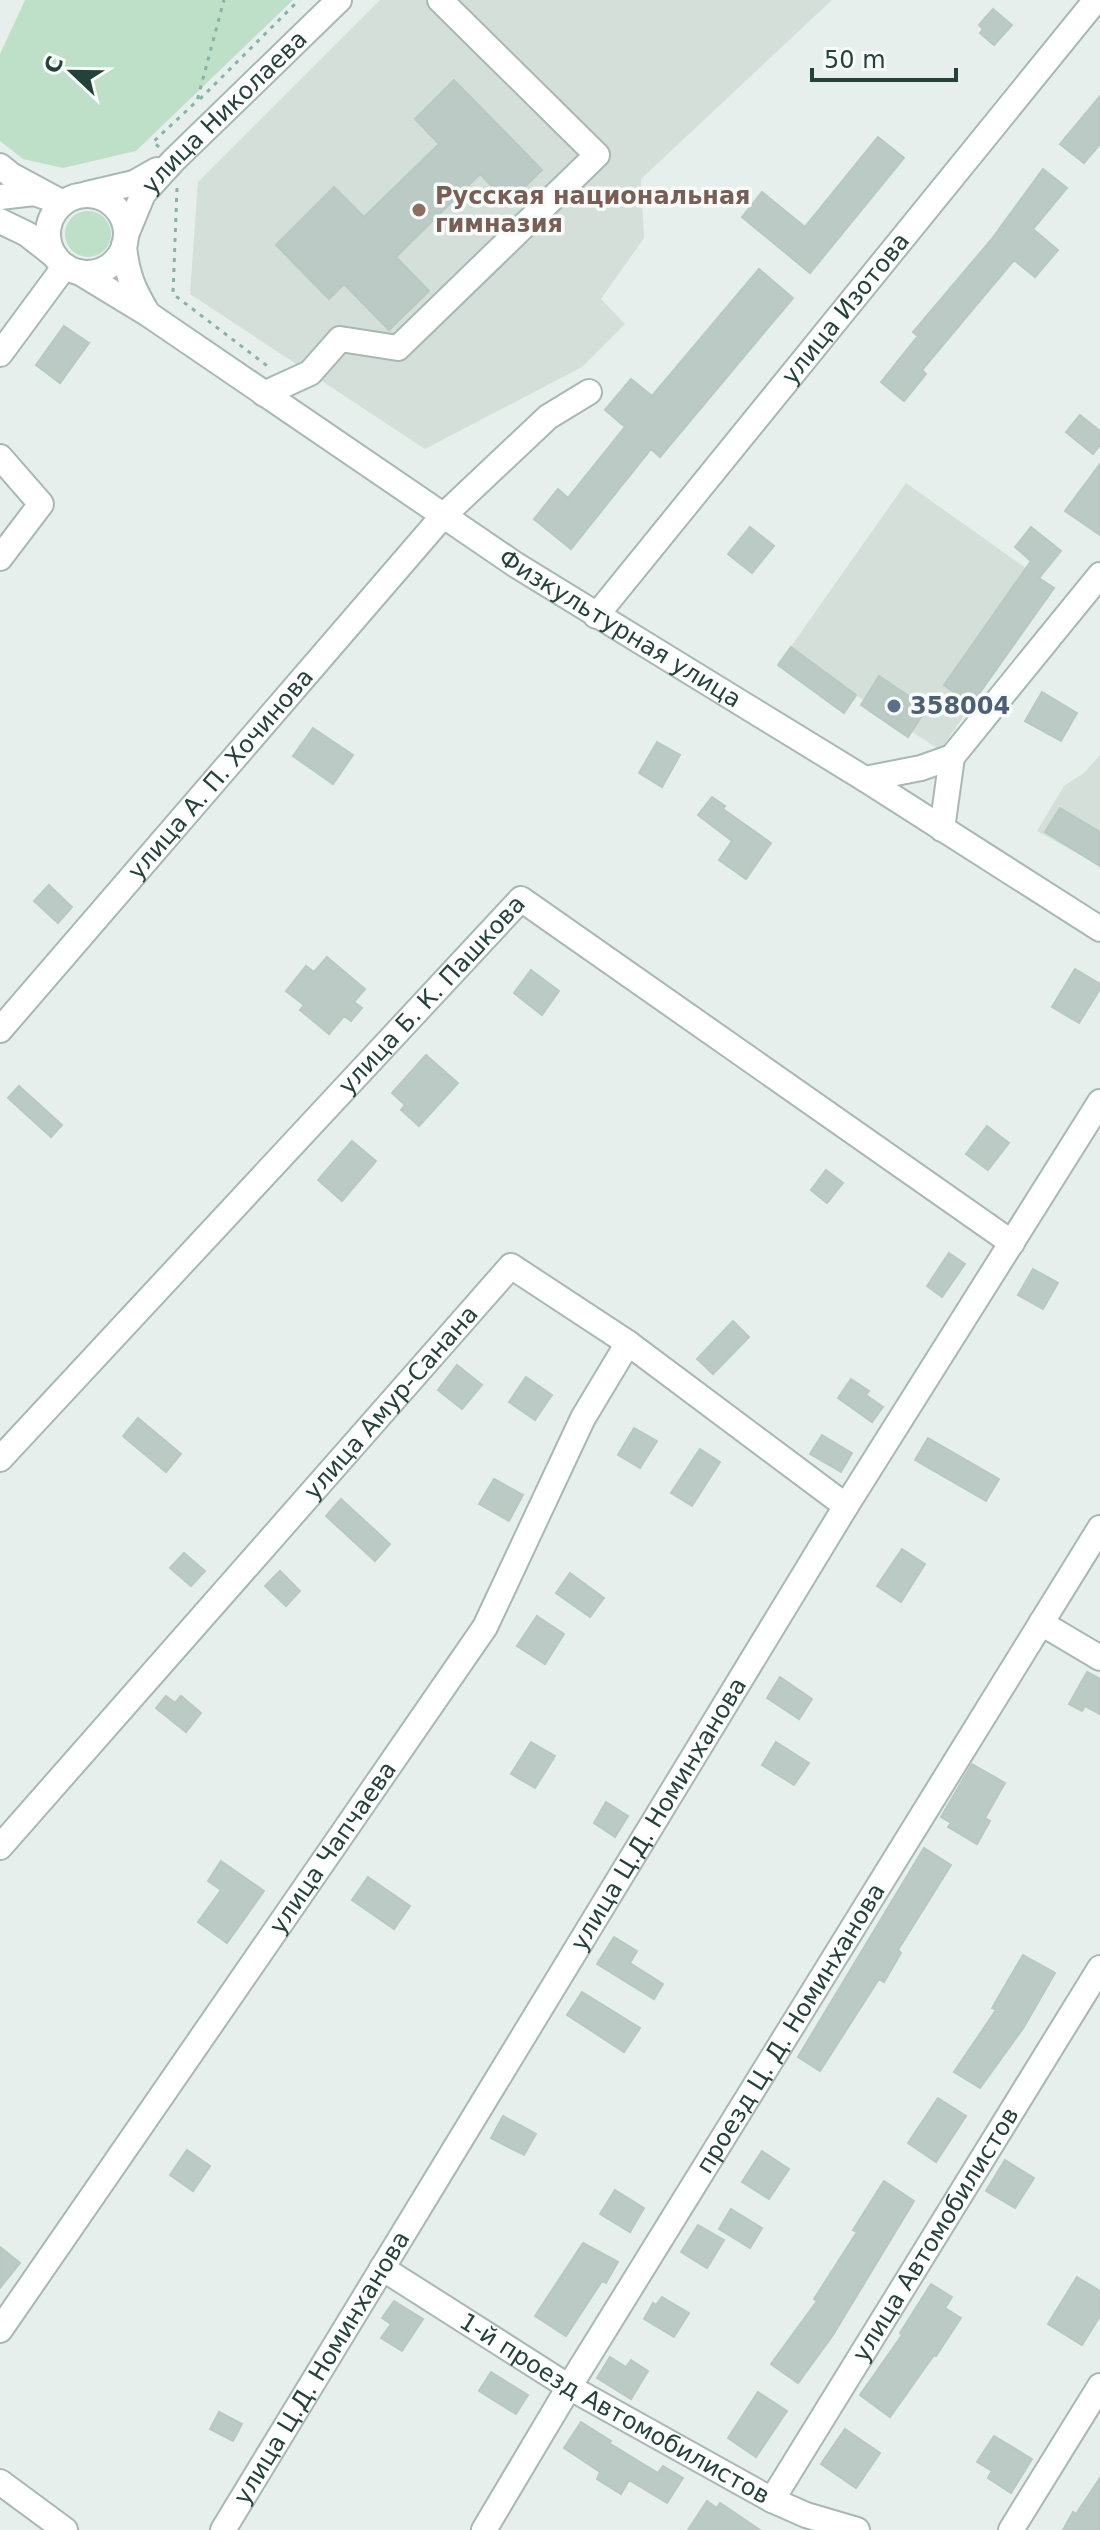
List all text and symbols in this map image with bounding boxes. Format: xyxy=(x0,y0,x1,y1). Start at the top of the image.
street label: улица Николаева xyxy=(136,25,313,199)
north arrow xyxy=(32,32,112,112)
scale bar xyxy=(812,32,956,82)
text: 50 m xyxy=(824,46,886,74)
text: С xyxy=(39,53,69,77)
place label: Русская национальная гимназия xyxy=(435,182,751,238)
marker: Русская национальная гимназия xyxy=(410,201,428,219)
street label: улица Изотова xyxy=(776,227,915,390)
street label: Физкультурная улица xyxy=(493,543,746,714)
street label: улица А. П. Хочинова xyxy=(122,663,319,885)
place label: 358004 xyxy=(910,692,1010,720)
marker: 358004 xyxy=(885,697,903,715)
street label: улица Б. К. Пашкова xyxy=(333,890,531,1100)
street label: улица Амур-Санана xyxy=(298,1300,484,1505)
street label: улица Ц.Д. Номинханова xyxy=(565,1672,752,1956)
street label: улица Чапчаева xyxy=(264,1756,402,1939)
street label: проезд Ц. Д. Номинханова xyxy=(691,1878,891,2178)
street label: улица Автомобилистов xyxy=(847,2102,1025,2367)
street label: улица Ц.Д. Номинханова xyxy=(228,2226,415,2509)
street label: 1-й проезд Автомобилистов xyxy=(455,2307,774,2510)

